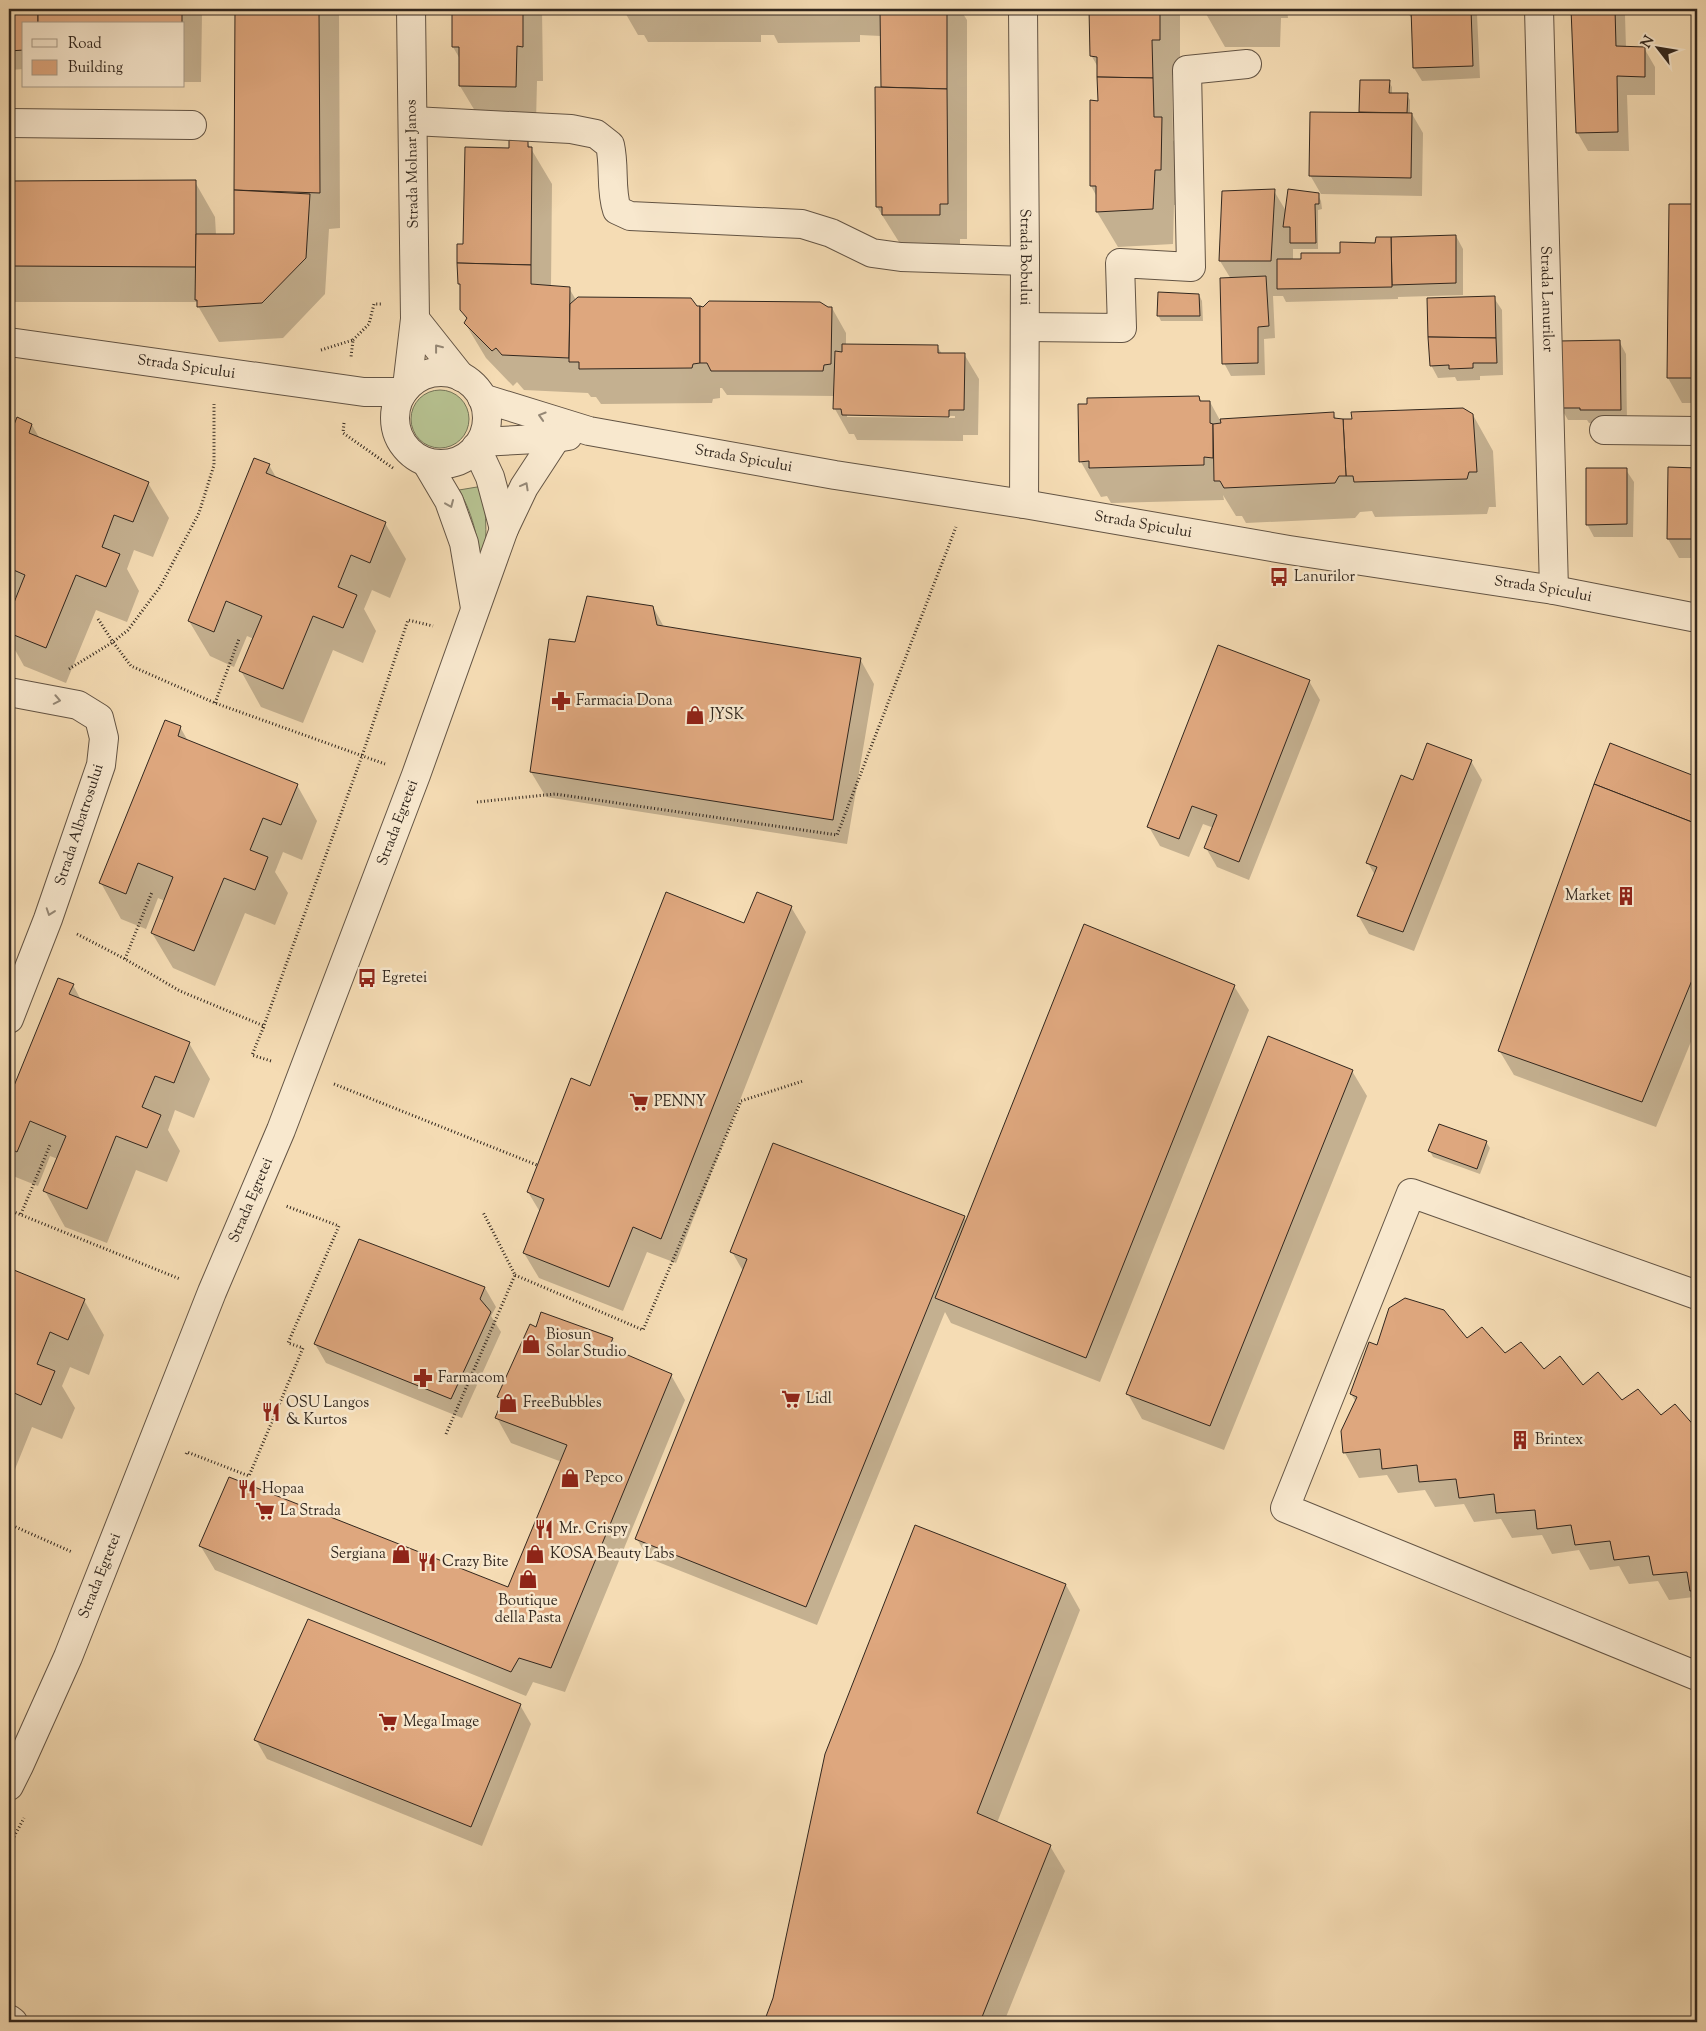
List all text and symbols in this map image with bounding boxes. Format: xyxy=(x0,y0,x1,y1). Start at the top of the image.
legend xyxy=(22,22,185,88)
north arrow xyxy=(1634,22,1684,72)
text: N xyxy=(1637,32,1660,52)
text: Road xyxy=(68,34,102,55)
text: Building xyxy=(68,58,123,79)
street label: Strada Molnar Janos xyxy=(401,99,425,229)
street label: Strada Bobului xyxy=(1014,209,1036,305)
street label: Strada Lanurilor xyxy=(1535,246,1558,353)
one-way arrow xyxy=(435,345,443,354)
street label: Strada Spicului xyxy=(136,350,237,384)
one-way arrow xyxy=(539,412,547,422)
street label: Strada Spicului xyxy=(693,440,794,478)
one-way arrow xyxy=(519,482,529,491)
one-way arrow xyxy=(444,499,455,508)
street label: Strada Spicului xyxy=(1093,506,1194,543)
bus stop icon: Lanurilor xyxy=(1268,566,1290,588)
place label: Lanurilor xyxy=(1294,567,1355,588)
street label: Strada Spicului xyxy=(1493,571,1594,608)
pharmacy icon: Farmacia Dona xyxy=(550,690,572,712)
place label: Farmacia Dona xyxy=(576,691,673,712)
one-way arrow xyxy=(52,694,61,705)
shop icon: JYSK xyxy=(684,704,706,726)
place label: JYSK xyxy=(709,705,745,726)
street label: Strada Albatrosului xyxy=(50,761,110,889)
street label: Strada Egretei xyxy=(372,777,424,869)
building icon: Market xyxy=(1615,885,1637,907)
place label: Market xyxy=(1565,886,1611,907)
one-way arrow xyxy=(46,907,56,916)
bus stop icon: Egretei xyxy=(356,967,378,989)
place label: Egretei xyxy=(382,968,427,989)
supermarket icon: PENNY xyxy=(628,1091,650,1113)
place label: PENNY xyxy=(654,1092,706,1113)
street label: Strada Egretei xyxy=(224,1155,278,1246)
place label: Biosun Solar Studio xyxy=(546,1325,626,1363)
shop icon: Biosun Solar Studio xyxy=(520,1333,542,1355)
pharmacy icon: Farmacom xyxy=(412,1367,434,1389)
place label: Farmacom xyxy=(438,1368,506,1389)
supermarket icon: Lidl xyxy=(780,1388,802,1410)
place label: Lidl xyxy=(806,1389,832,1410)
shop icon: FreeBubbles xyxy=(497,1392,519,1414)
place label: OSU Langos & Kurtos xyxy=(286,1393,369,1431)
place label: FreeBubbles xyxy=(523,1393,602,1414)
restaurant icon: OSU Langos & Kurtos xyxy=(260,1401,282,1423)
building icon: Brintex xyxy=(1509,1429,1531,1451)
place label: Brintex xyxy=(1535,1430,1583,1451)
shop icon: Pepco xyxy=(559,1467,581,1489)
place label: Pepco xyxy=(585,1468,623,1489)
restaurant icon: Hopaa xyxy=(236,1478,258,1500)
place label: Hopaa xyxy=(262,1479,304,1500)
supermarket icon: La Strada xyxy=(254,1500,276,1522)
place label: La Strada xyxy=(280,1501,341,1522)
restaurant icon: Mr. Crispy xyxy=(533,1518,555,1540)
place label: Mr. Crispy xyxy=(559,1519,629,1540)
street label: Strada Egretei xyxy=(74,1530,126,1622)
shop icon: Sergiana xyxy=(390,1543,412,1565)
shop icon: KOSA Beauty Labs xyxy=(524,1543,546,1565)
place label: Sergiana xyxy=(330,1544,386,1565)
place label: KOSA Beauty Labs xyxy=(550,1544,674,1565)
restaurant icon: Crazy Bite xyxy=(416,1551,438,1573)
place label: Crazy Bite xyxy=(442,1552,509,1573)
shop icon: Boutique della Pasta xyxy=(517,1568,539,1590)
place label: Boutique della Pasta xyxy=(495,1591,561,1629)
supermarket icon: Mega Image xyxy=(377,1711,399,1733)
place label: Mega Image xyxy=(403,1712,479,1733)

